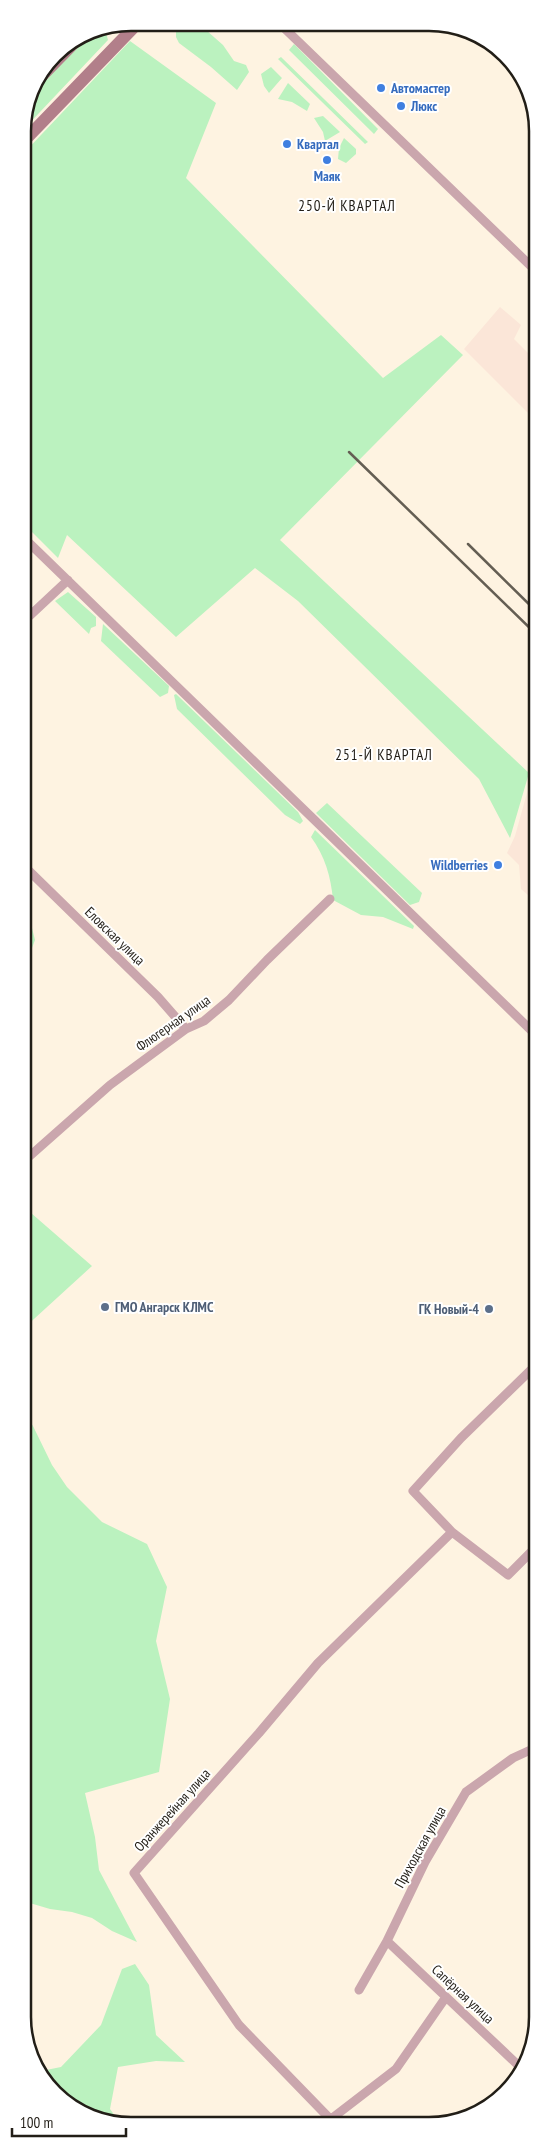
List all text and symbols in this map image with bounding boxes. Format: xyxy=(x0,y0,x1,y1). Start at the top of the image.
place label: Автомастер xyxy=(390,79,450,97)
marker: Автомастер xyxy=(375,82,387,94)
place label: Люкс xyxy=(410,97,437,115)
marker: Люкс xyxy=(395,100,407,112)
place label: Квартал xyxy=(297,135,339,153)
marker: Квартал xyxy=(281,138,293,150)
marker: Маяк xyxy=(321,154,333,166)
place label: Маяк xyxy=(314,167,341,185)
district label: 250-Й КВАРТАЛ xyxy=(298,196,396,215)
district label: 251-Й КВАРТАЛ xyxy=(335,745,433,764)
place label: Wildberries xyxy=(430,856,488,874)
marker: Wildberries xyxy=(492,859,504,871)
street label: Еловская улица xyxy=(81,903,149,969)
street label: Флюгерная улица xyxy=(132,991,214,1055)
place label: ГМО Ангарск КЛМС xyxy=(115,1298,214,1316)
place label: ГК Новый-4 xyxy=(419,1300,479,1318)
marker: ГМО Ангарск КЛМС xyxy=(99,1301,111,1313)
marker: ГК Новый-4 xyxy=(483,1303,495,1315)
street label: Оранжерейная улица xyxy=(130,1765,214,1855)
street label: Приходская улица xyxy=(390,1803,450,1891)
street label: Сапёрная улица xyxy=(428,1961,498,2027)
scale bar xyxy=(12,2106,126,2138)
text: 100 m xyxy=(20,2113,53,2132)

